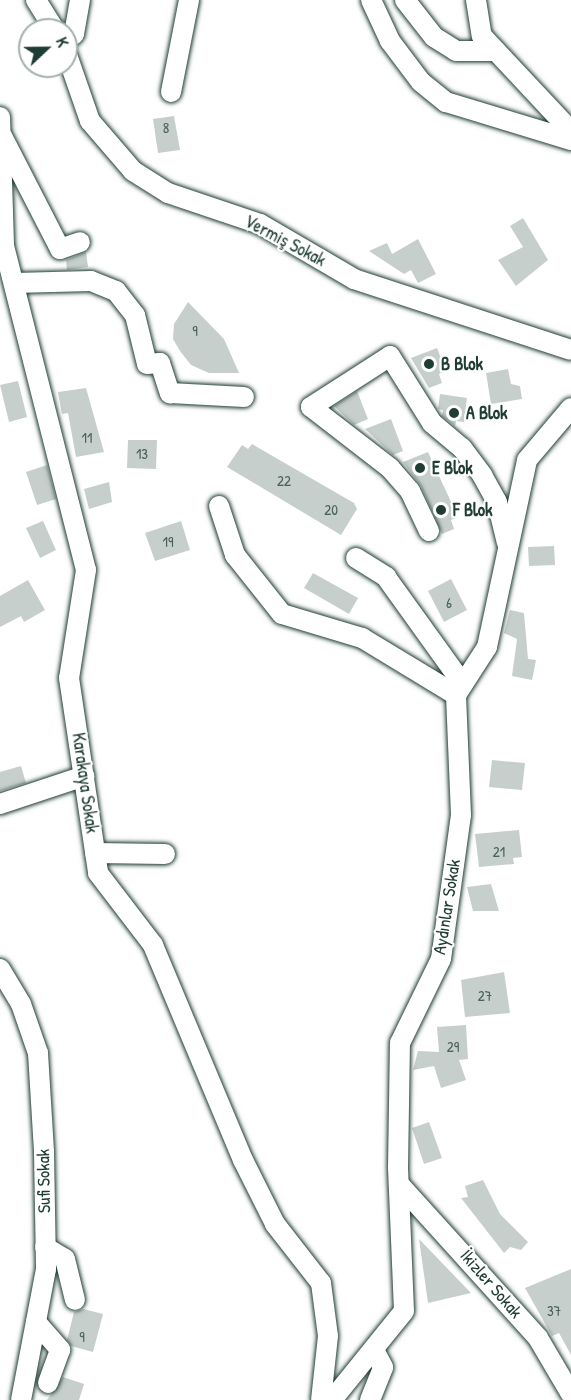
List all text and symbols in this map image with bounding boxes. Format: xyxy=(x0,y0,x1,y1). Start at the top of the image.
north arrow xyxy=(18,18,78,78)
text: K xyxy=(51,34,75,50)
house number: 8 xyxy=(163,119,169,137)
street label: Vermiş Sokak xyxy=(241,211,329,271)
house number: 9 xyxy=(192,322,198,340)
place label: B Blok xyxy=(441,353,483,375)
marker: B Blok xyxy=(422,357,436,371)
place label: A Blok xyxy=(466,402,508,424)
marker: A Blok xyxy=(447,406,461,420)
house number: 11 xyxy=(82,429,92,447)
house number: 13 xyxy=(136,445,148,463)
place label: E Blok xyxy=(432,457,473,479)
marker: E Blok xyxy=(413,461,427,475)
house number: 22 xyxy=(277,472,291,490)
place label: F Blok xyxy=(453,499,493,521)
house number: 20 xyxy=(324,501,338,519)
marker: F Blok xyxy=(434,503,448,517)
house number: 19 xyxy=(163,533,173,551)
house number: 6 xyxy=(446,594,452,612)
street label: Karakaya Sokak xyxy=(67,731,103,835)
house number: 21 xyxy=(493,843,505,861)
street label: Aydınlar Sokak xyxy=(429,858,465,956)
house number: 27 xyxy=(478,987,492,1005)
house number: 29 xyxy=(447,1038,459,1056)
street label: Sufi Sokak xyxy=(33,1149,55,1213)
street label: İkizler Sokak xyxy=(455,1245,527,1323)
house number: 37 xyxy=(547,1302,561,1320)
house number: 9 xyxy=(79,1328,85,1346)

